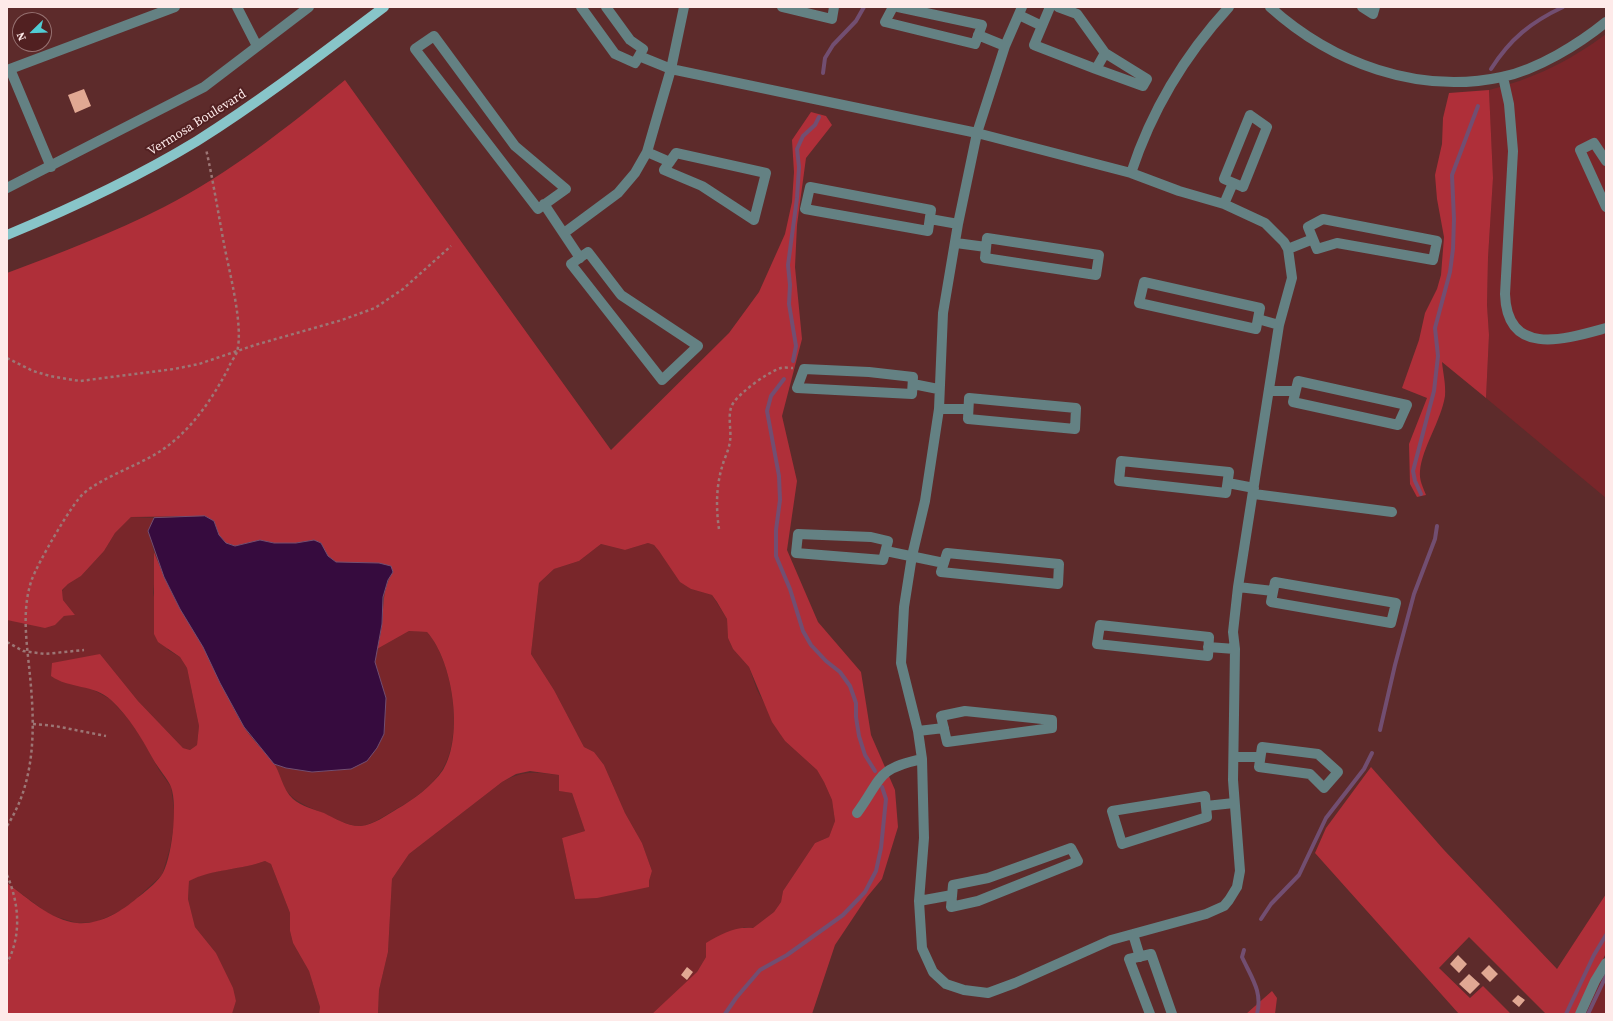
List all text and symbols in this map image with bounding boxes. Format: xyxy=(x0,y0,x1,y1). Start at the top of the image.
north arrow xyxy=(12,12,52,52)
text: N xyxy=(13,30,30,43)
street label: Vermosa Boulevard xyxy=(145,86,249,160)

